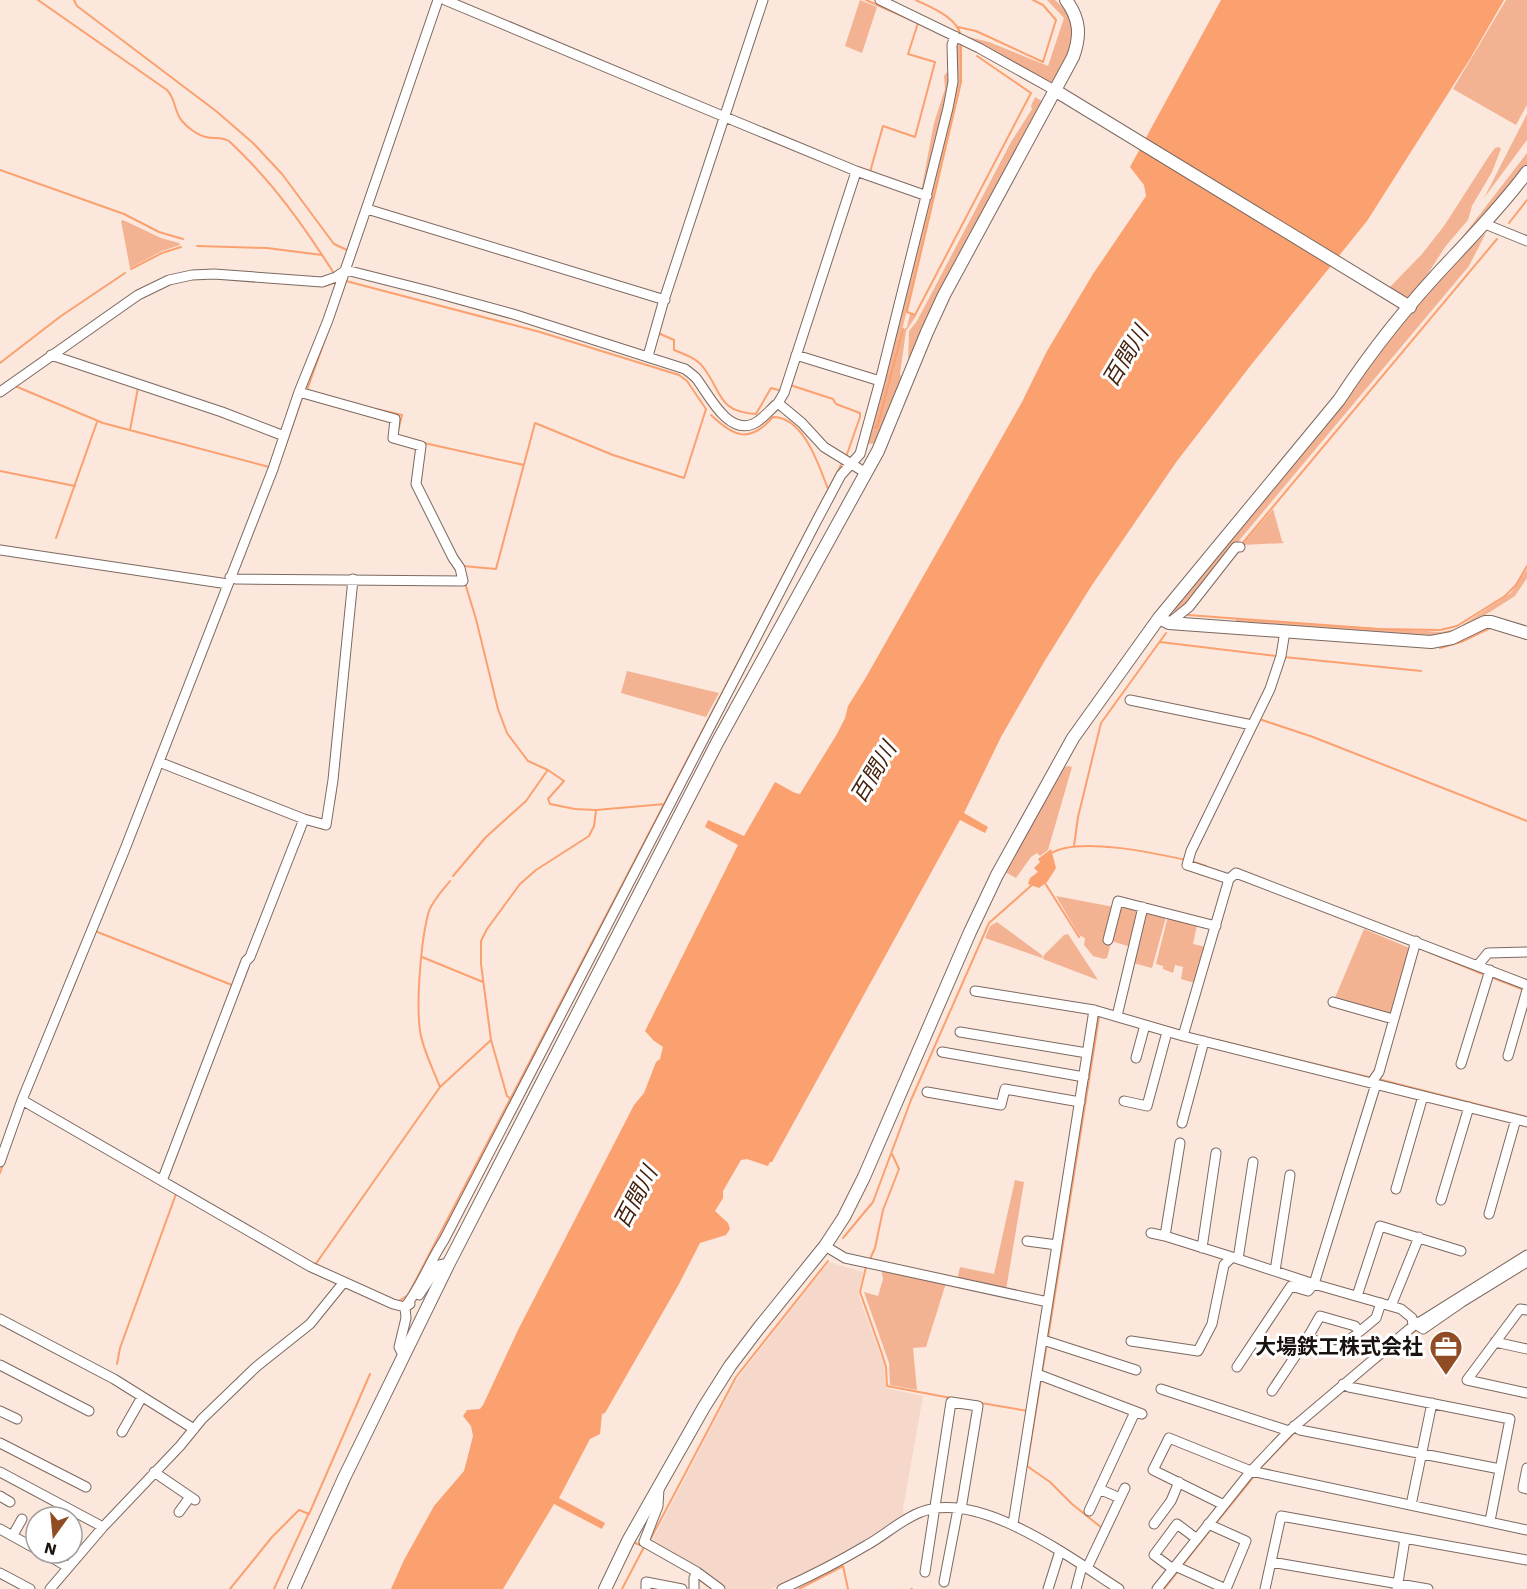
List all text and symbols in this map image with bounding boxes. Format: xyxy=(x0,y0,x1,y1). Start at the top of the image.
water label: 百間川 xyxy=(1098,320,1154,391)
water label: 百間川 xyxy=(846,736,902,807)
water label: 百間川 xyxy=(609,1160,663,1232)
office icon: 大場鉄工株式会社 xyxy=(1428,1329,1464,1376)
place label: 大場鉄工株式会社 xyxy=(1255,1334,1423,1359)
north arrow xyxy=(24,1505,84,1565)
text: N xyxy=(42,1538,58,1560)

